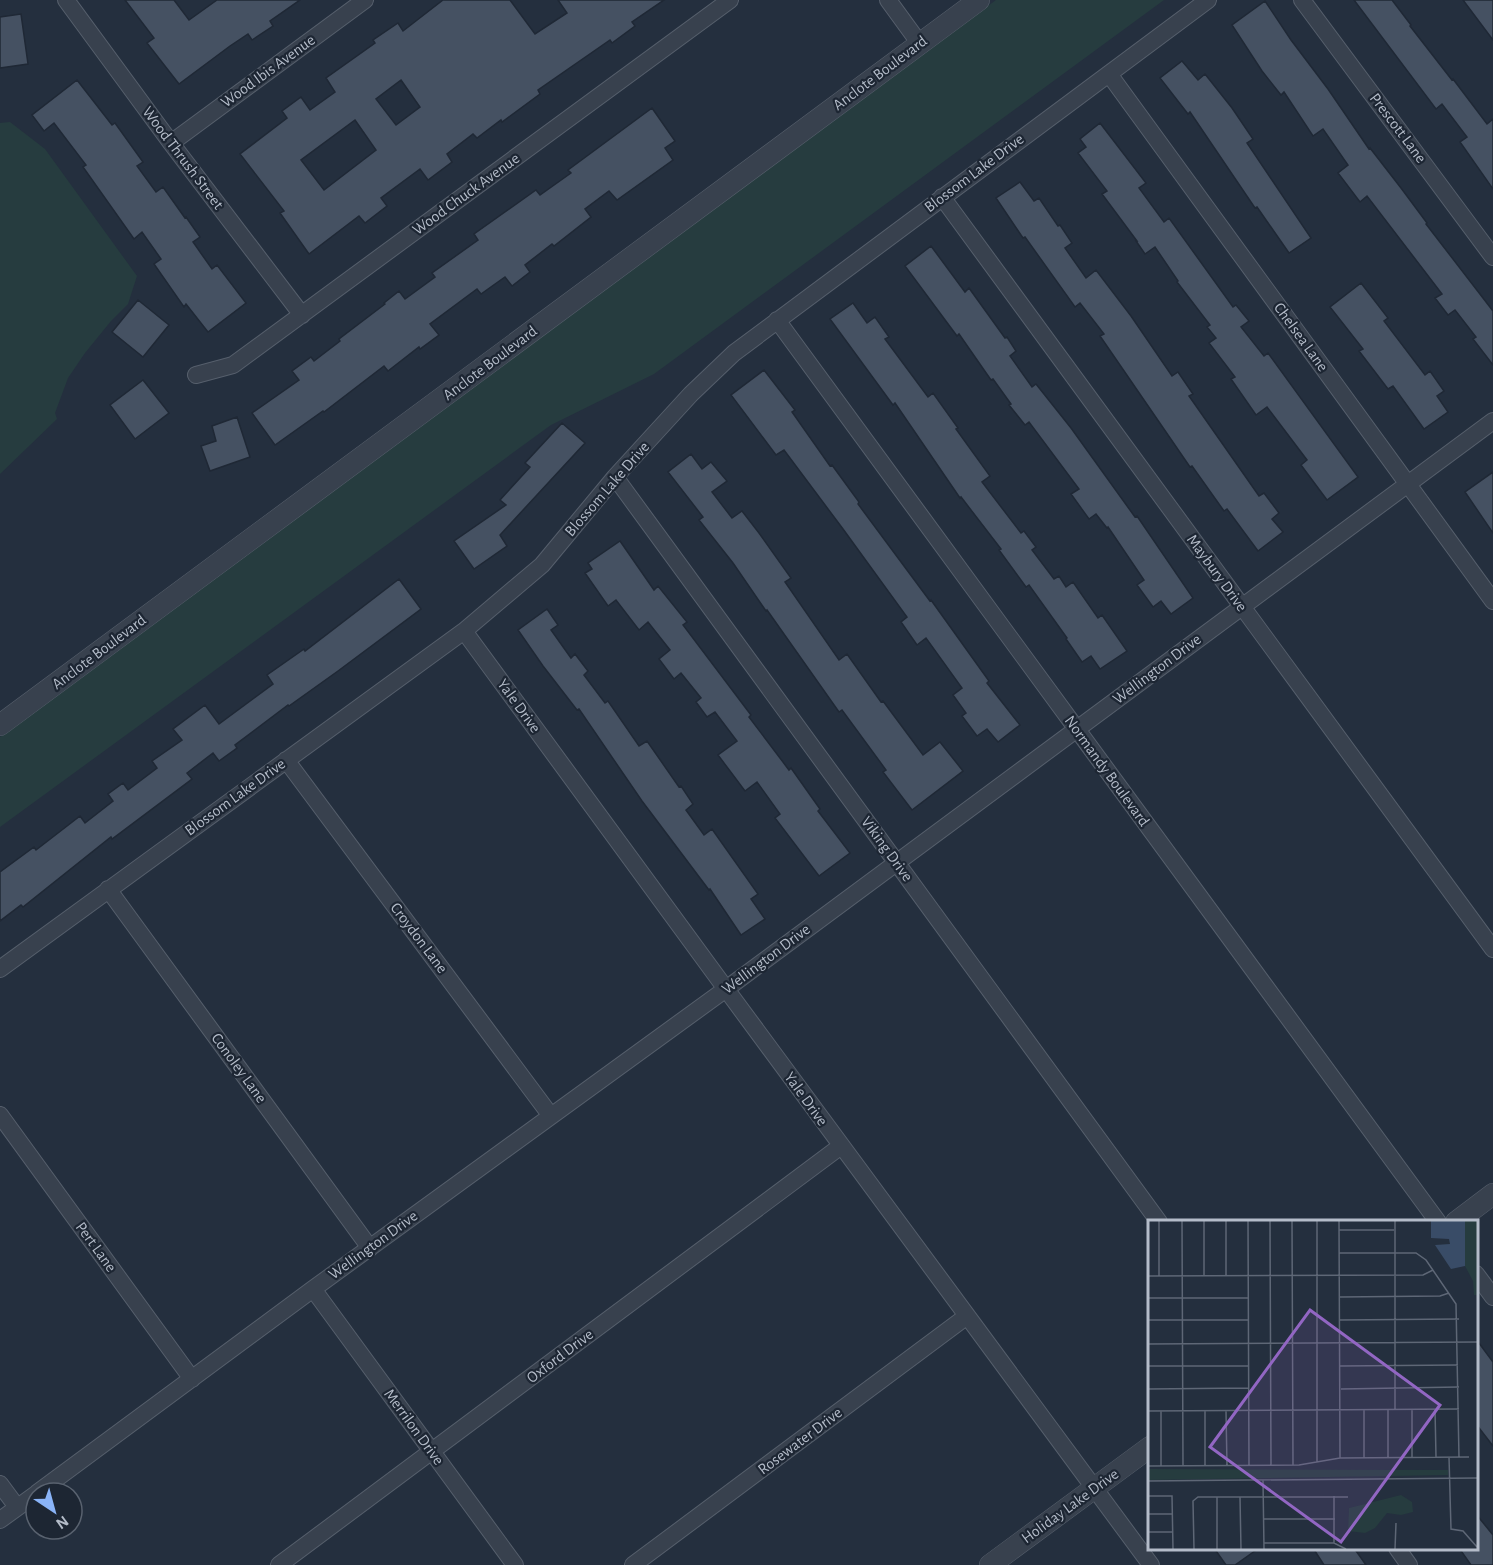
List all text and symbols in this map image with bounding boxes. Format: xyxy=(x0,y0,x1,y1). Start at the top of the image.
street label: Wood Ibis Avenue xyxy=(218,32,318,110)
street label: Anclote Boulevard xyxy=(830,33,930,113)
street label: Prescott Lane xyxy=(1367,90,1429,166)
street label: Wood Thrush Street xyxy=(139,104,227,212)
street label: Blossom Lake Drive xyxy=(921,131,1027,215)
street label: Wood Chuck Avenue xyxy=(410,150,522,238)
street label: Chelsea Lane xyxy=(1271,300,1331,374)
street label: Anclote Boulevard xyxy=(440,323,540,403)
street label: Blossom Lake Drive xyxy=(562,439,652,539)
street label: Maybury Drive xyxy=(1183,532,1250,615)
street label: Anclote Boulevard xyxy=(49,612,149,692)
street label: Wellington Drive xyxy=(1110,631,1204,707)
street label: Yale Drive xyxy=(494,676,544,736)
street label: Normandy Boulevard xyxy=(1061,713,1152,830)
street label: Blossom Lake Drive xyxy=(182,755,288,839)
street label: Viking Drive xyxy=(858,814,916,884)
street label: Croydon Lane xyxy=(387,900,451,977)
street label: Wellington Drive xyxy=(719,921,813,997)
street label: Conoley Lane xyxy=(208,1030,270,1107)
street label: Yale Drive xyxy=(781,1069,831,1129)
street label: Wellington Drive xyxy=(326,1208,420,1282)
street label: Pert Lane xyxy=(73,1219,119,1275)
inset map xyxy=(1148,1220,1478,1550)
street label: Oxford Drive xyxy=(524,1326,596,1386)
street label: Merrilon Drive xyxy=(381,1386,447,1468)
street label: Rosewater Drive xyxy=(755,1404,845,1478)
street label: Holiday Lake Drive xyxy=(1019,1466,1122,1547)
north arrow xyxy=(24,1481,84,1541)
text: N xyxy=(53,1513,71,1532)

